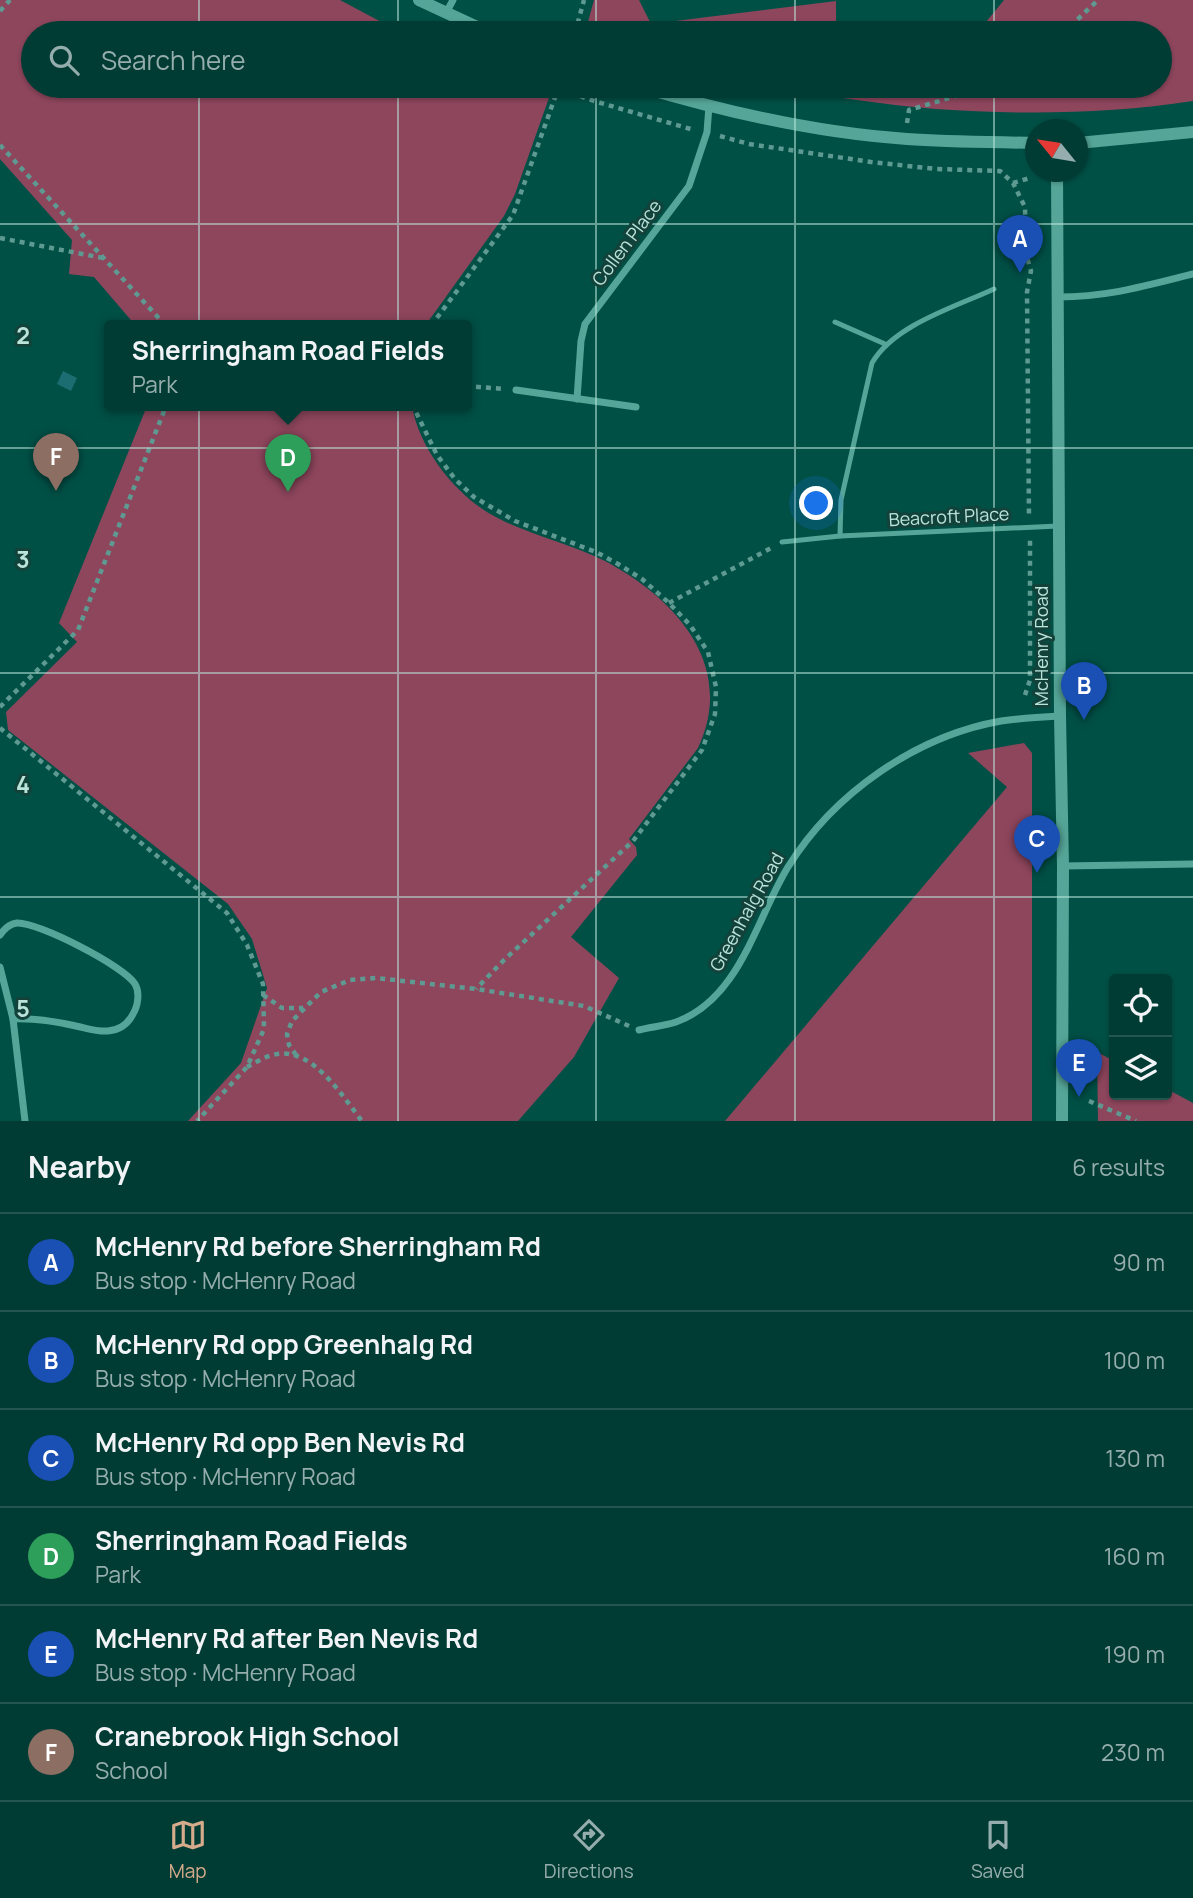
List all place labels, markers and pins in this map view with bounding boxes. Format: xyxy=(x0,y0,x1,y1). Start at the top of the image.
pin: A xyxy=(997,215,1043,273)
pin: F xyxy=(33,433,79,491)
pin: D xyxy=(265,434,311,492)
pin: B xyxy=(1061,662,1107,720)
pin: C xyxy=(1014,815,1060,873)
pin: E xyxy=(1056,1039,1102,1097)

